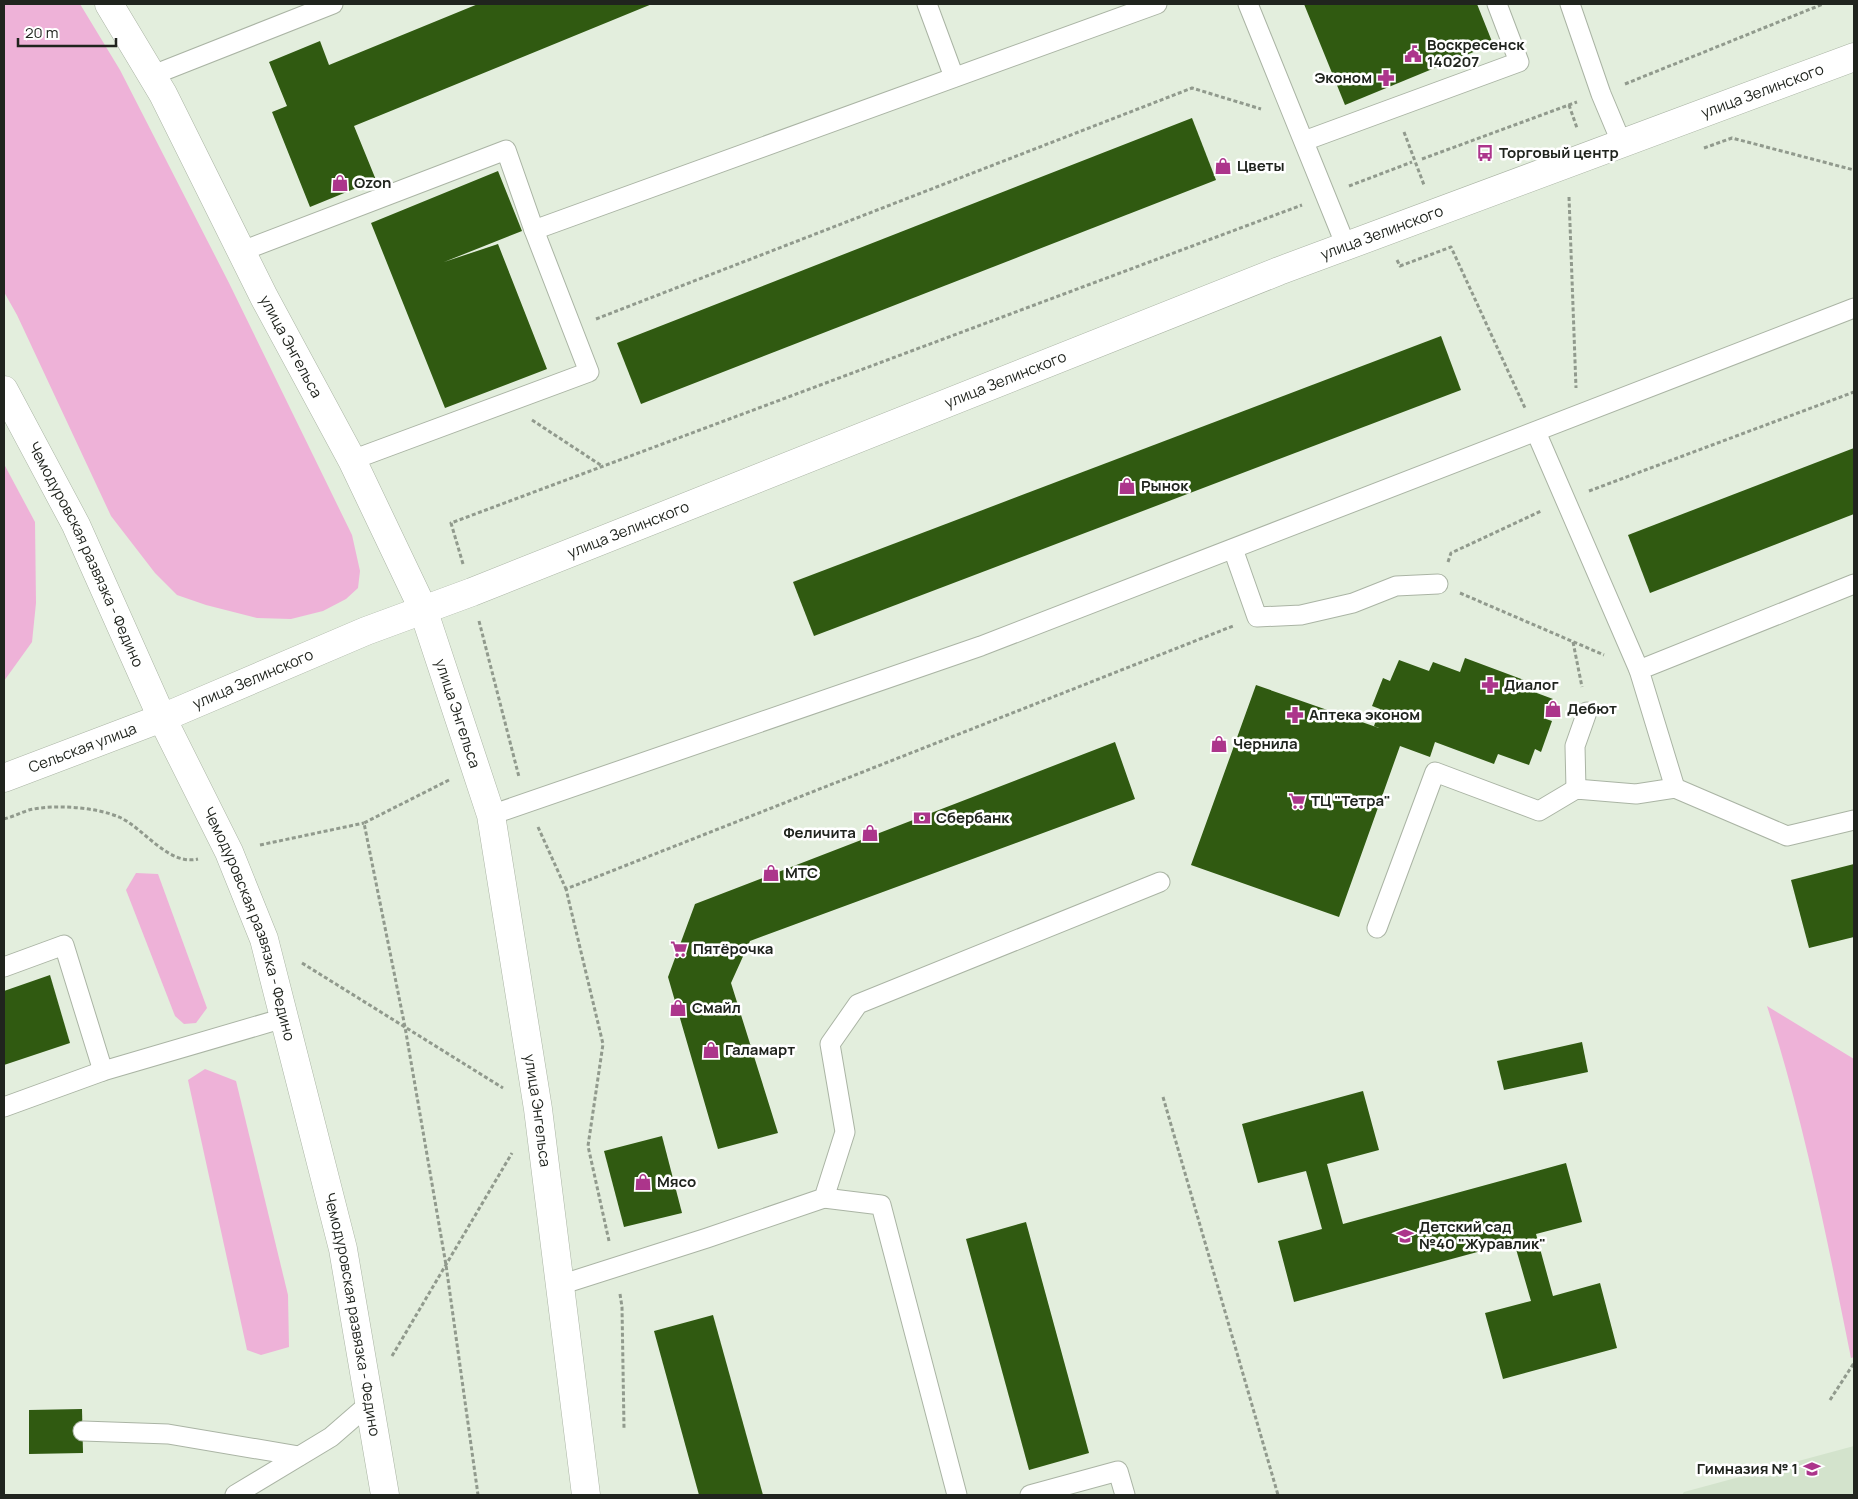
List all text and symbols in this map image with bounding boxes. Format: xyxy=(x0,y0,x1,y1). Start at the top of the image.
scale bar xyxy=(18,15,115,47)
text: 20 m xyxy=(25,22,58,43)
place label: Воскресенск 140207 xyxy=(1427,34,1525,72)
public building icon: Воскресенск 140207 xyxy=(1403,44,1423,64)
street label: улица Зелинского xyxy=(1698,58,1827,123)
place label: Эконом xyxy=(1315,67,1372,88)
pharmacy icon: Эконом xyxy=(1376,68,1396,88)
place label: Торговый центр xyxy=(1499,142,1619,163)
bus stop icon: Торговый центр xyxy=(1475,143,1495,163)
place label: Цветы xyxy=(1237,155,1284,176)
shop icon: Цветы xyxy=(1213,156,1233,176)
place label: Ozon xyxy=(354,172,391,193)
shop icon: Ozon xyxy=(330,173,350,193)
street label: улица Зелинского xyxy=(1317,200,1446,265)
street label: улица Энгельса xyxy=(255,291,327,401)
street label: улица Зелинского xyxy=(941,346,1070,413)
street label: Чемодуровская развязка - Федино xyxy=(24,438,149,670)
place label: Рынок xyxy=(1141,475,1189,496)
shop icon: Рынок xyxy=(1117,476,1137,496)
street label: улица Зелинского xyxy=(564,496,692,563)
street label: улица Зелинского xyxy=(189,644,317,714)
street label: улица Энгельса xyxy=(430,656,486,771)
place label: Диалог xyxy=(1504,674,1559,695)
pharmacy icon: Диалог xyxy=(1480,675,1500,695)
place label: Дебют xyxy=(1567,698,1617,719)
shop icon: Дебют xyxy=(1543,699,1563,719)
place label: Аптека эконом xyxy=(1309,704,1420,725)
pharmacy icon: Аптека эконом xyxy=(1285,705,1305,725)
street label: Сельская улица xyxy=(25,718,139,778)
place label: Чернила xyxy=(1233,733,1298,754)
shop icon: Чернила xyxy=(1209,734,1229,754)
place label: ТЦ "Тетра" xyxy=(1311,790,1391,811)
supermarket icon: ТЦ "Тетра" xyxy=(1287,791,1307,811)
street label: Чемодуровская развязка - Федино xyxy=(198,803,301,1043)
place label: Сбербанк xyxy=(936,807,1010,828)
bank icon: Сбербанк xyxy=(912,808,932,828)
place label: Феличита xyxy=(784,822,856,843)
shop icon: Феличита xyxy=(860,823,880,843)
place label: МТС xyxy=(785,862,818,883)
shop icon: МТС xyxy=(761,863,781,883)
place label: Пятёрочка xyxy=(693,938,773,959)
supermarket icon: Пятёрочка xyxy=(669,939,689,959)
place label: Смайл xyxy=(692,997,741,1018)
shop icon: Смайл xyxy=(668,998,688,1018)
place label: Галамарт xyxy=(725,1039,795,1060)
shop icon: Галамарт xyxy=(701,1040,721,1060)
street label: улица Энгельса xyxy=(519,1052,556,1168)
place label: Мясо xyxy=(657,1171,696,1192)
shop icon: Мясо xyxy=(633,1172,653,1192)
street label: Чемодуровская развязка - Федино xyxy=(319,1191,386,1438)
place label: Детский сад №40 "Журавлик" xyxy=(1419,1216,1546,1254)
school or university icon: Детский сад №40 "Журавлик" xyxy=(1395,1226,1415,1246)
place label: Гимназия № 1 xyxy=(1697,1458,1798,1479)
school or university icon: Гимназия № 1 xyxy=(1802,1459,1822,1479)

